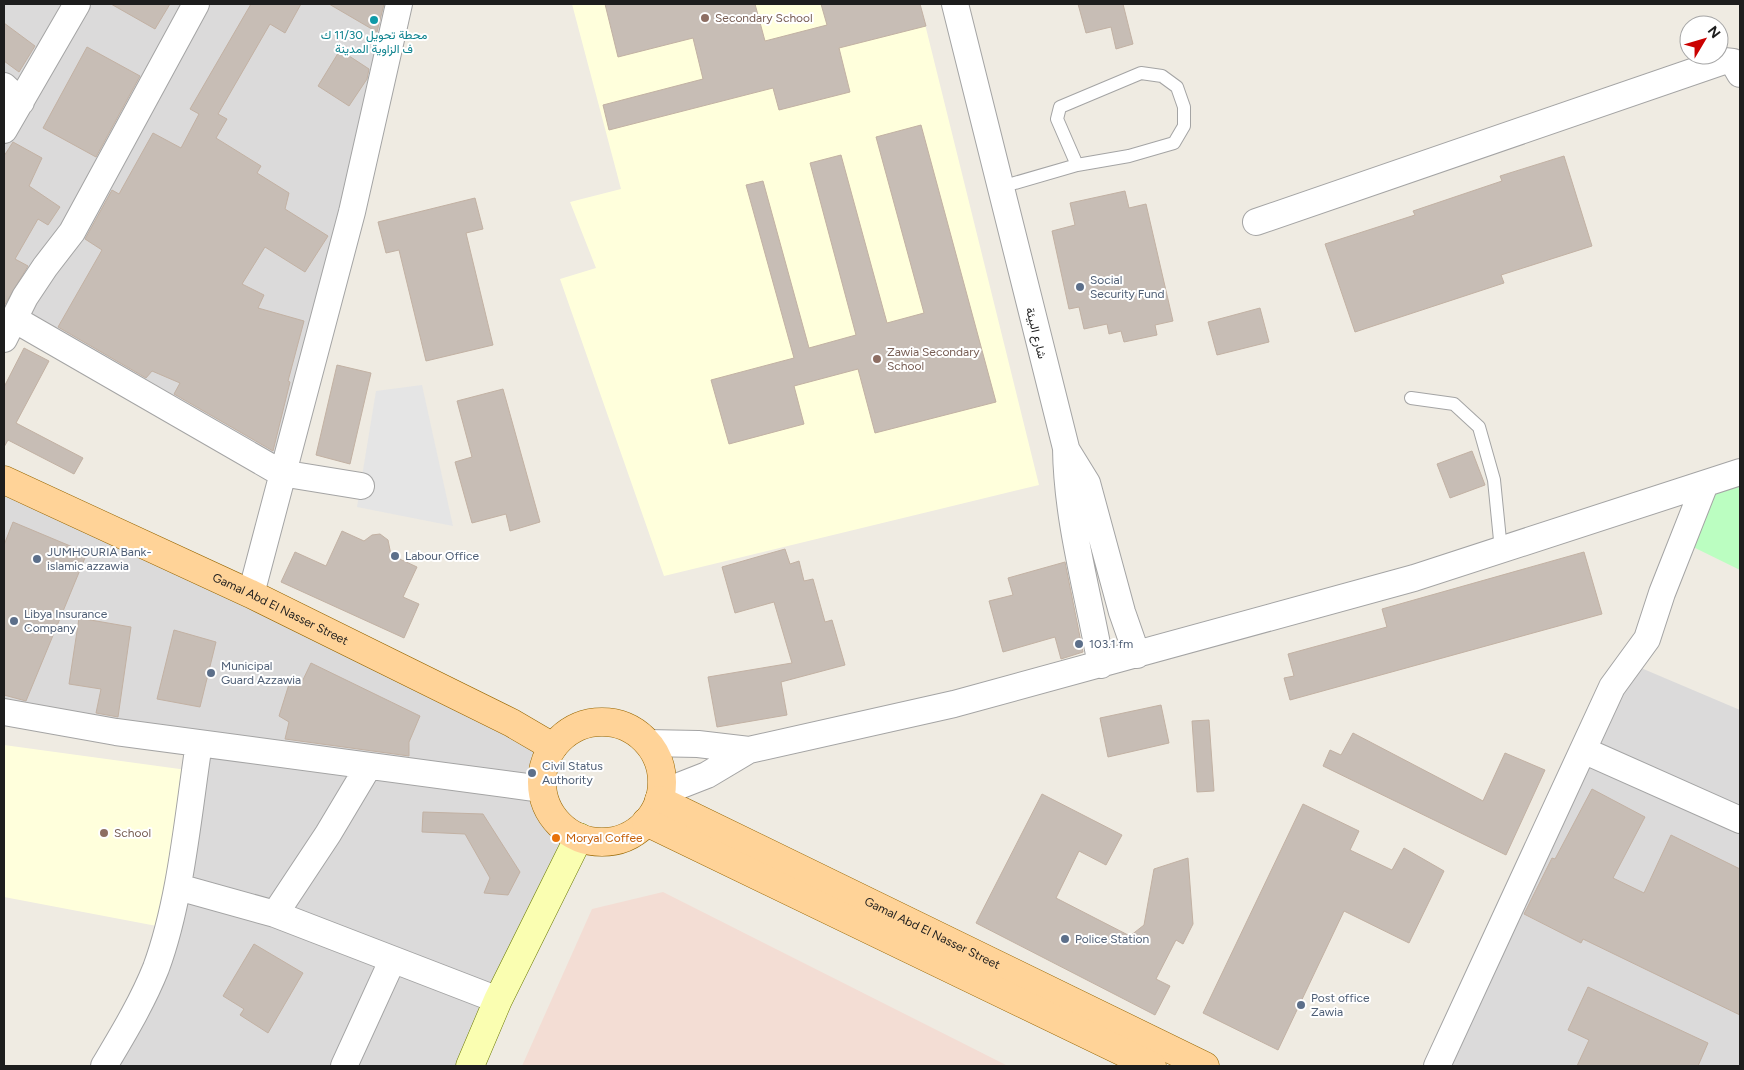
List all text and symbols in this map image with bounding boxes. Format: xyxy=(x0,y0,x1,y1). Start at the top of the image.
place label: Secondary School xyxy=(715,11,813,25)
marker: Secondary School xyxy=(699,12,711,24)
marker: محطة تحويل 11/30 ك ف الزاوية المدينة xyxy=(368,14,380,26)
north arrow xyxy=(1679,15,1729,65)
text: N xyxy=(1704,23,1724,42)
place label: محطة تحويل 11/30 ك ف الزاوية المدينة xyxy=(321,28,427,57)
place label: Social Security Fund xyxy=(1090,273,1165,301)
marker: Social Security Fund xyxy=(1074,281,1086,293)
street label: شارع البيئة xyxy=(1021,306,1049,361)
place label: Zawia Secondary School xyxy=(887,345,980,373)
marker: Zawia Secondary School xyxy=(871,353,883,365)
place label: JUMHOURIA Bank- islamic azzawia xyxy=(47,545,151,573)
place label: Labour Office xyxy=(405,549,480,563)
marker: Labour Office xyxy=(389,550,401,562)
marker: JUMHOURIA Bank- islamic azzawia xyxy=(31,553,43,565)
street label: Gamal Abd El Nasser Street xyxy=(210,570,351,648)
place label: Libya Insurance Company xyxy=(24,607,108,635)
marker: Libya Insurance Company xyxy=(8,615,20,627)
place label: 103.1 fm xyxy=(1089,637,1133,651)
marker: 103.1 fm xyxy=(1073,638,1085,650)
place label: Municipal Guard Azzawia xyxy=(221,659,301,687)
marker: Municipal Guard Azzawia xyxy=(205,667,217,679)
place label: Civil Status Authority xyxy=(542,759,603,787)
marker: Civil Status Authority xyxy=(526,767,538,779)
place label: School xyxy=(114,826,151,840)
marker: School xyxy=(98,827,110,839)
place label: Moryal Coffee xyxy=(566,831,643,845)
marker: Moryal Coffee xyxy=(550,832,562,844)
street label: Gamal Abd El Nasser Street xyxy=(862,894,1003,972)
place label: Police Station xyxy=(1075,932,1149,946)
marker: Police Station xyxy=(1059,933,1071,945)
place label: Post office Zawia xyxy=(1311,991,1370,1019)
marker: Post office Zawia xyxy=(1295,999,1307,1011)

